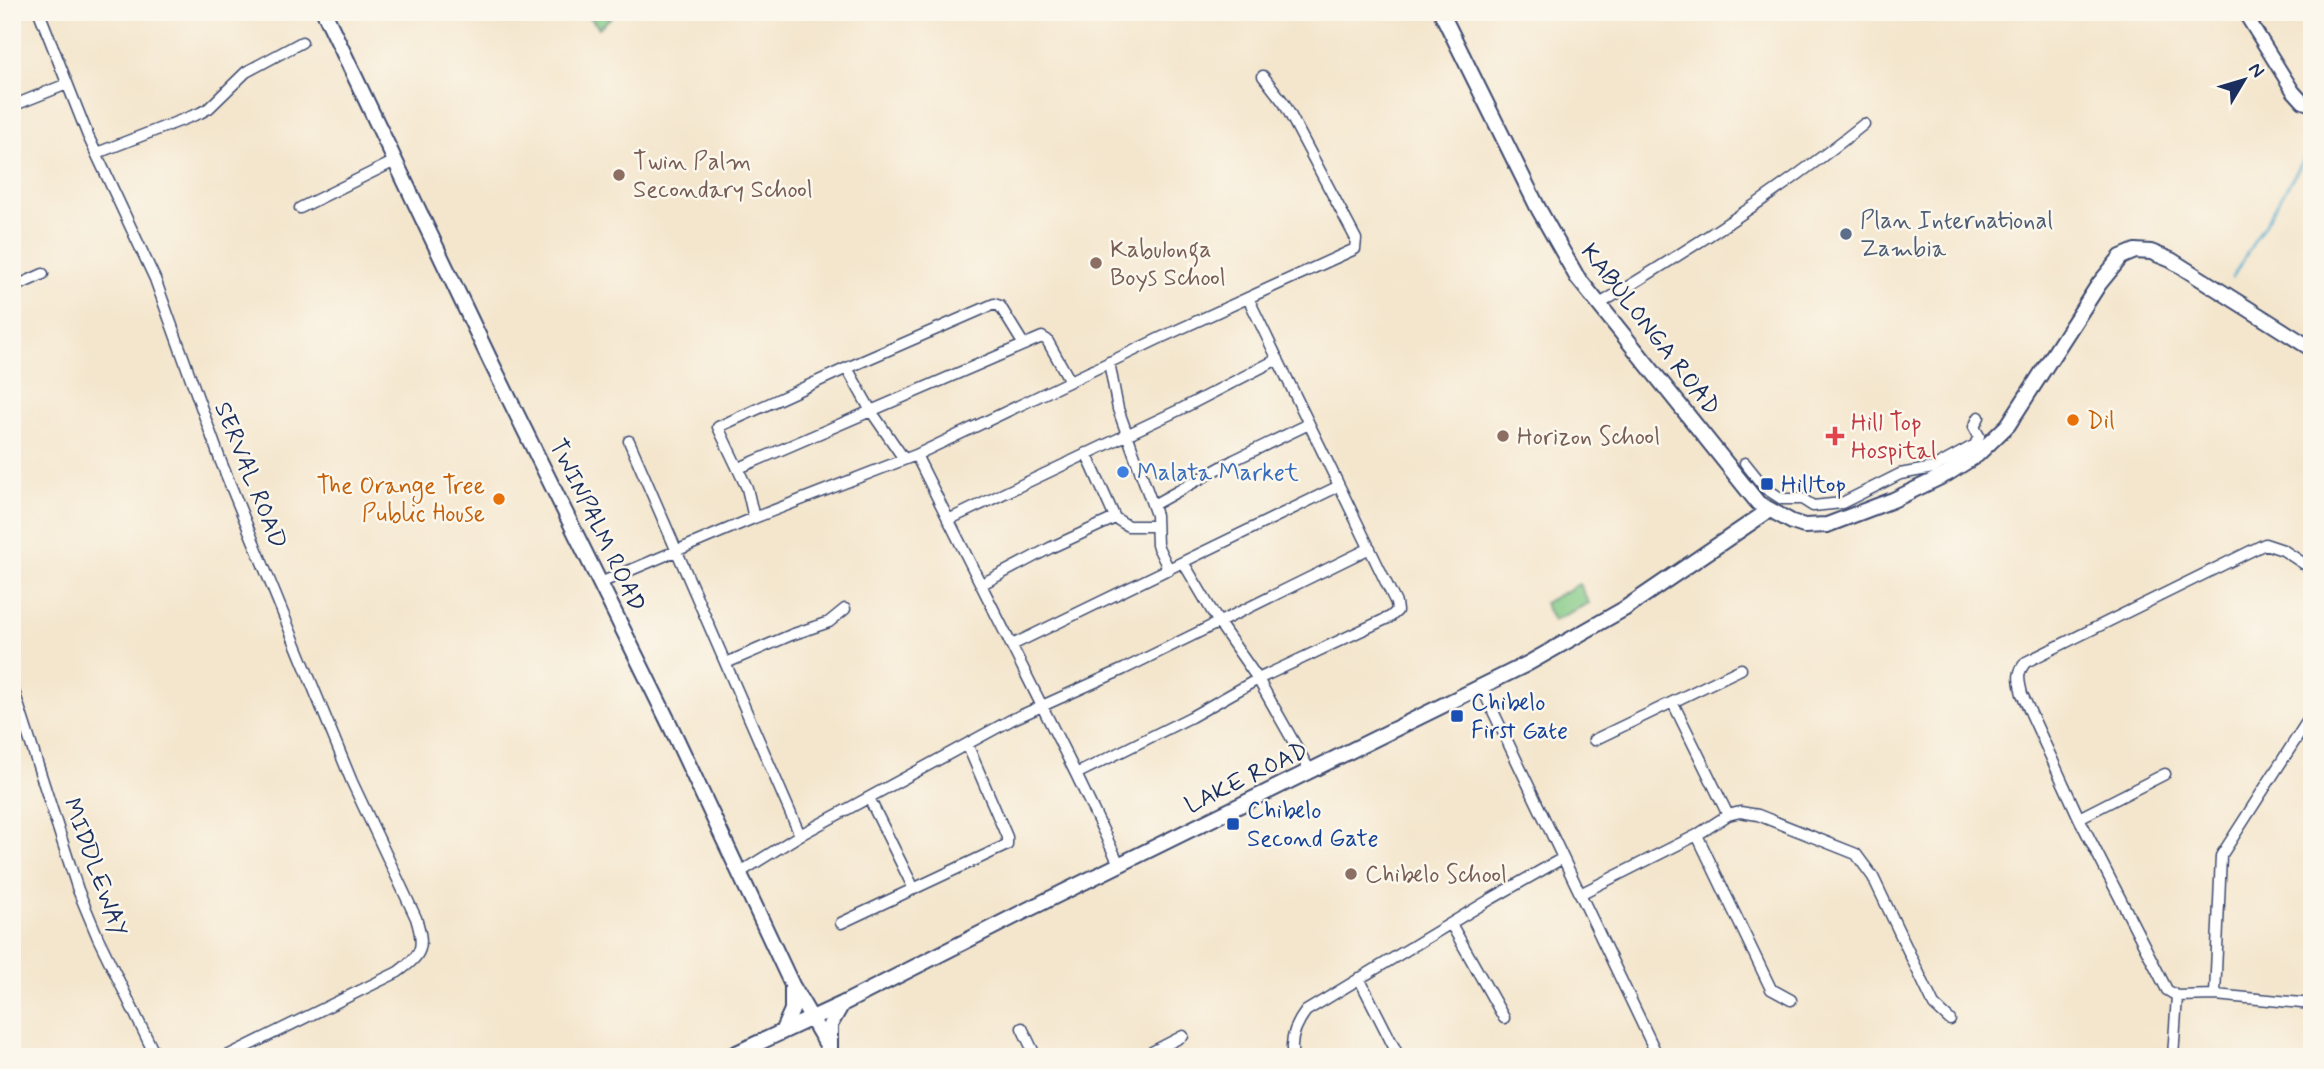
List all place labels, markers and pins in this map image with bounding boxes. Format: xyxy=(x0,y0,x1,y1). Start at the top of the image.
place label: Twin Palm Secondary School xyxy=(633,147,813,206)
marker: Twin Palm Secondary School xyxy=(611,167,627,183)
place label: Plan International Zambia xyxy=(1860,206,2053,265)
marker: Plan International Zambia xyxy=(1838,226,1854,242)
place label: Kabulonga Boys School xyxy=(1110,235,1226,294)
marker: Kabulonga Boys School xyxy=(1088,255,1104,271)
place label: Dil xyxy=(2087,406,2115,437)
place label: Hill Top Hospital xyxy=(1851,408,1937,467)
marker: Dil xyxy=(2065,412,2081,428)
place label: Horizon School xyxy=(1517,422,1660,453)
marker: Hill Top Hospital xyxy=(1825,426,1845,446)
marker: Horizon School xyxy=(1495,428,1511,444)
place label: Malata Market xyxy=(1137,458,1299,489)
marker: Malata Market xyxy=(1115,464,1131,480)
place label: Hilltop xyxy=(1781,470,1846,501)
place label: The Orange Tree Public House xyxy=(317,471,485,530)
marker: Hilltop xyxy=(1759,476,1775,492)
marker: The Orange Tree Public House xyxy=(491,491,507,507)
place label: Chibelo First Gate xyxy=(1471,688,1568,747)
marker: Chibelo First Gate xyxy=(1449,708,1465,724)
place label: Chibelo Second Gate xyxy=(1247,796,1379,855)
marker: Chibelo Second Gate xyxy=(1225,816,1241,832)
place label: Chibelo School xyxy=(1365,860,1507,891)
marker: Chibelo School xyxy=(1343,866,1359,882)

